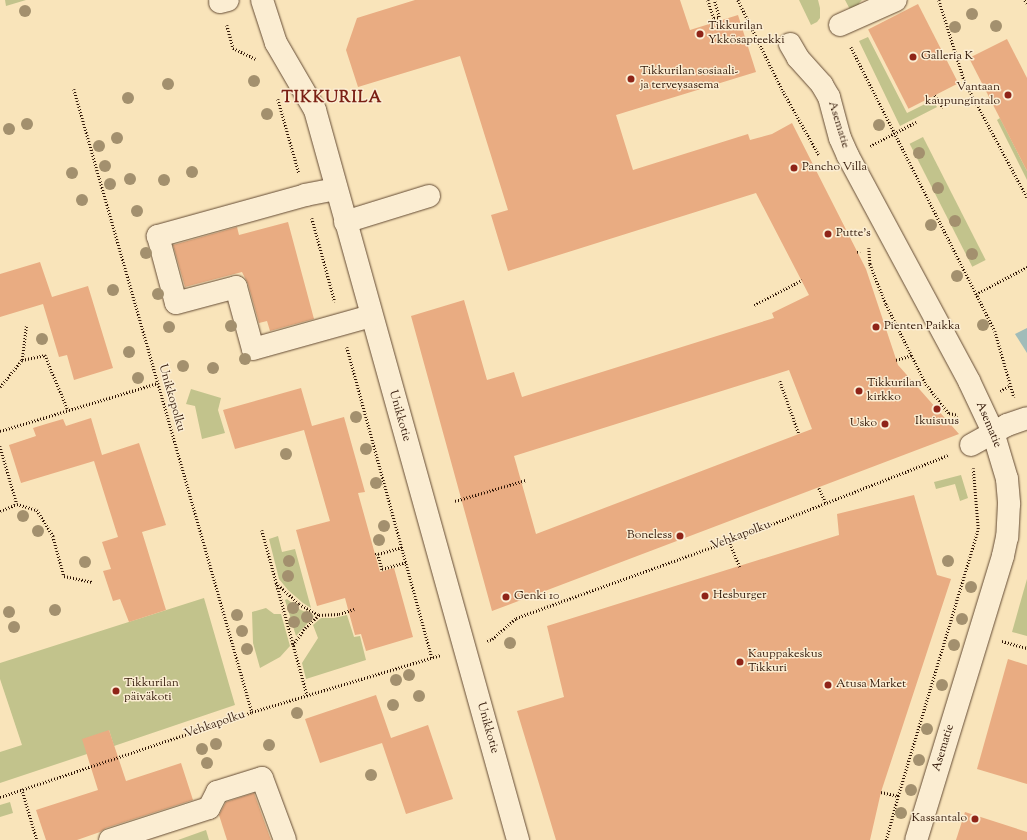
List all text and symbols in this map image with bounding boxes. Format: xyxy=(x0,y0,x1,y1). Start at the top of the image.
place label: Tikkurilan Ykkösapteekki xyxy=(708,20,785,48)
marker: Tikkurilan Ykkösapteekki xyxy=(695,29,705,39)
place label: Galleria K xyxy=(921,50,973,64)
marker: Galleria K xyxy=(908,52,918,62)
place label: Tikkurilan sosiaali- ja terveysasema xyxy=(640,65,739,93)
marker: Tikkurilan sosiaali- ja terveysasema xyxy=(625,73,637,85)
place label: Vantaan kaupungintalo xyxy=(925,81,1000,109)
district label: TIKKURILA xyxy=(282,89,382,109)
marker: Vantaan kaupungintalo xyxy=(1003,90,1013,100)
street label: Asematie xyxy=(824,100,852,150)
place label: Pancho Villa xyxy=(802,161,867,175)
marker: Pancho Villa xyxy=(789,163,799,173)
place label: Putte's xyxy=(836,227,871,241)
marker: Putte's xyxy=(823,229,833,239)
place label: Pienten Paikka xyxy=(884,320,960,334)
marker: Pienten Paikka xyxy=(871,322,881,332)
street label: Unikkopolku xyxy=(155,363,187,433)
place label: Tikkurilan kirkko xyxy=(867,377,922,405)
marker: Tikkurilan kirkko xyxy=(854,386,864,396)
street label: Unikkotie xyxy=(385,389,413,443)
street label: Asematie xyxy=(972,400,1004,450)
marker: Ikuisuus xyxy=(932,404,942,414)
place label: Ikuisuus xyxy=(915,415,959,429)
place label: Usko xyxy=(850,417,877,431)
marker: Usko xyxy=(880,419,890,429)
street label: Vehkapolku xyxy=(709,518,773,554)
place label: Boneless xyxy=(627,529,672,543)
marker: Boneless xyxy=(675,531,685,541)
place label: Hesburger xyxy=(713,589,767,603)
place label: Genki 10 xyxy=(514,590,559,604)
marker: Hesburger xyxy=(700,591,710,601)
marker: Genki 10 xyxy=(501,592,511,602)
place label: Kauppakeskus Tikkuri xyxy=(748,648,822,676)
marker: Kauppakeskus Tikkuri xyxy=(735,657,745,667)
place label: Tikkurilan päiväkoti xyxy=(124,677,179,705)
place label: Atusa Market xyxy=(836,678,906,692)
marker: Atusa Market xyxy=(823,680,833,690)
marker: Tikkurilan päiväkoti xyxy=(111,686,121,696)
street label: Unikkotie xyxy=(473,701,501,755)
street label: Vehkapolku xyxy=(183,708,247,742)
street label: Asematie xyxy=(930,723,958,773)
place label: Kassantalo xyxy=(911,812,967,826)
marker: Kassantalo xyxy=(970,814,980,824)

